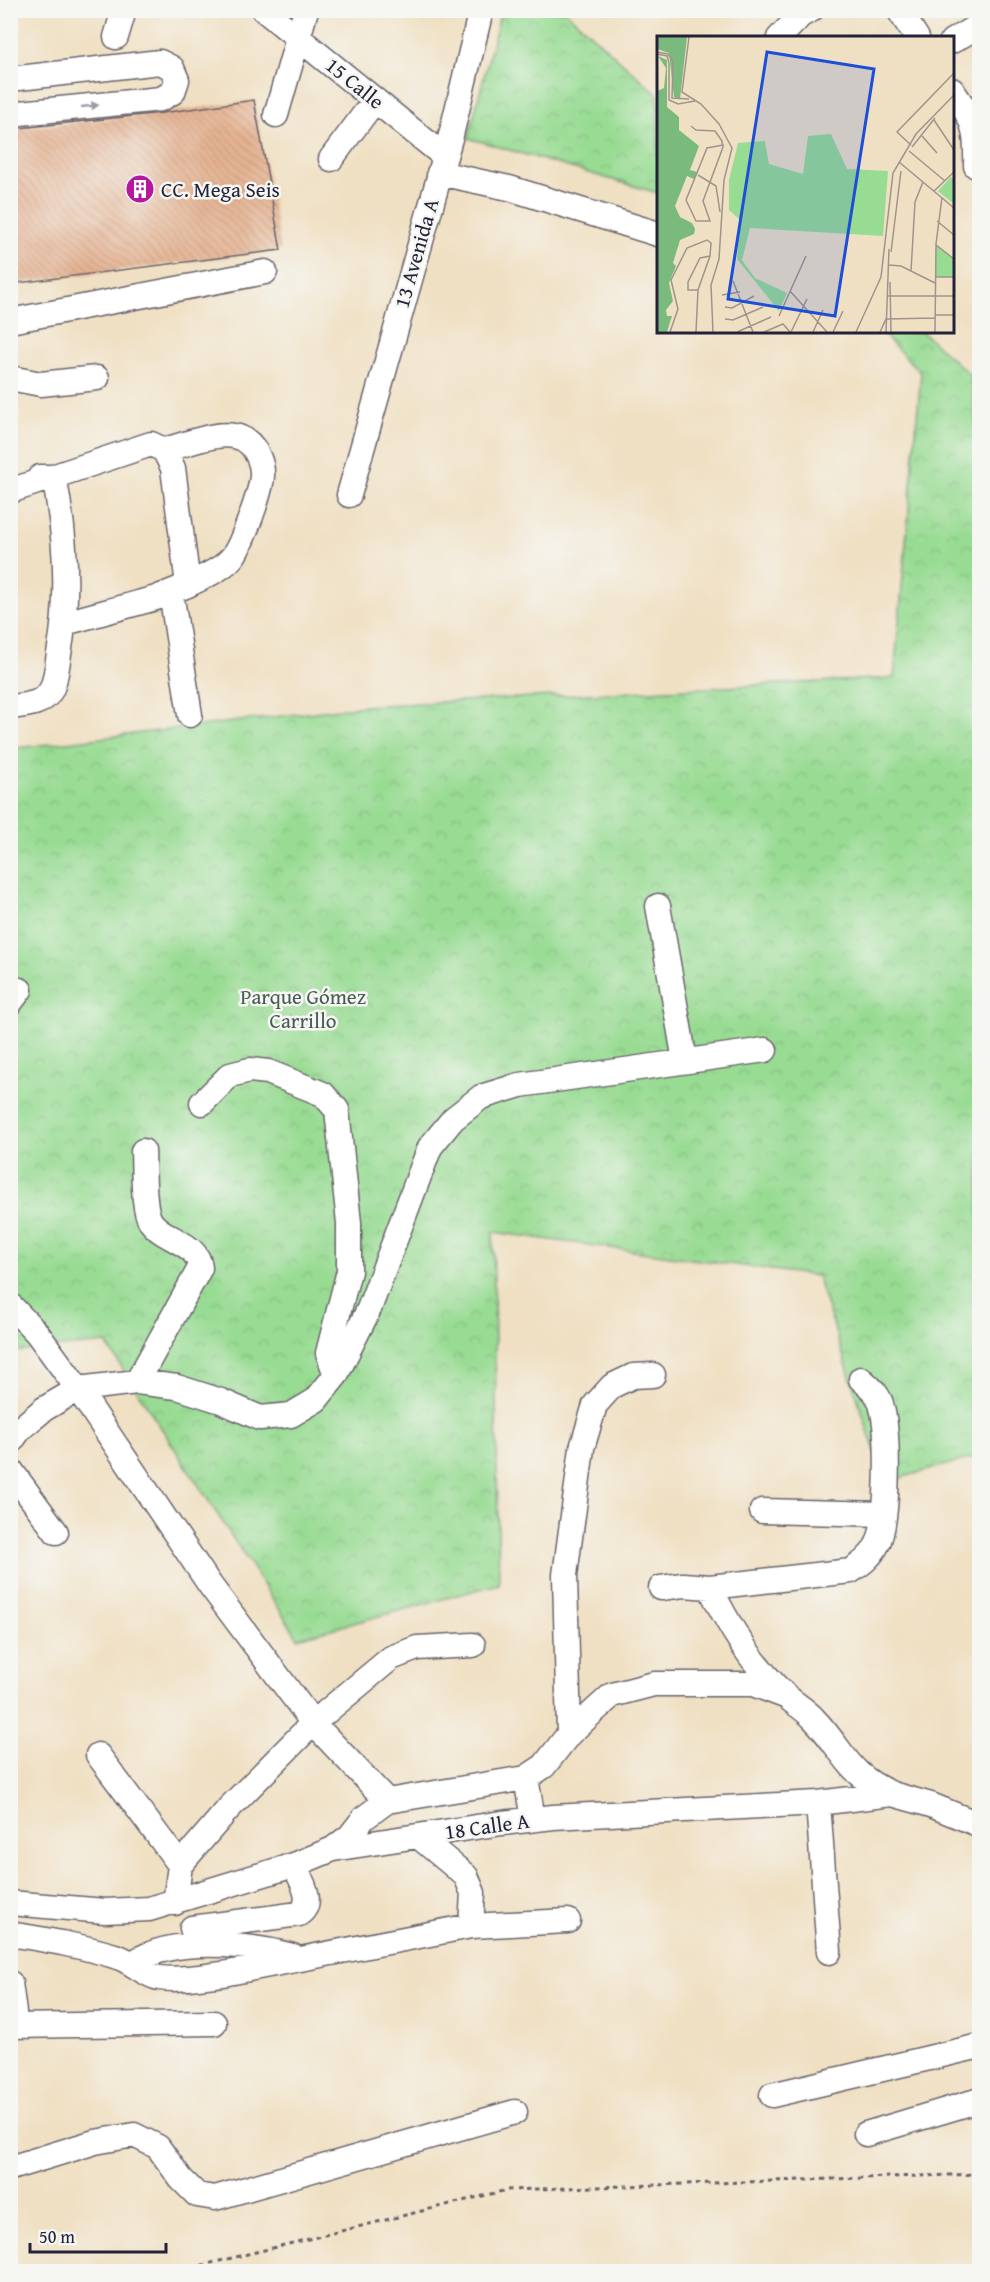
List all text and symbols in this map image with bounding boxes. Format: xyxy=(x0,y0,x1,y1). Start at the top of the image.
inset map xyxy=(657,36,954,333)
street label: 15 Calle xyxy=(319,50,391,116)
one-way arrow xyxy=(80,101,99,111)
building icon: CC. Mega Seis xyxy=(124,173,156,205)
place label: CC. Mega Seis xyxy=(161,174,280,205)
street label: 13 Avenida A xyxy=(386,194,446,311)
park label: Parque Gómez Carrillo xyxy=(240,981,366,1036)
street label: 18 Calle A xyxy=(443,1805,532,1847)
scale bar xyxy=(30,2216,166,2254)
text: 50 m xyxy=(39,2223,75,2250)

